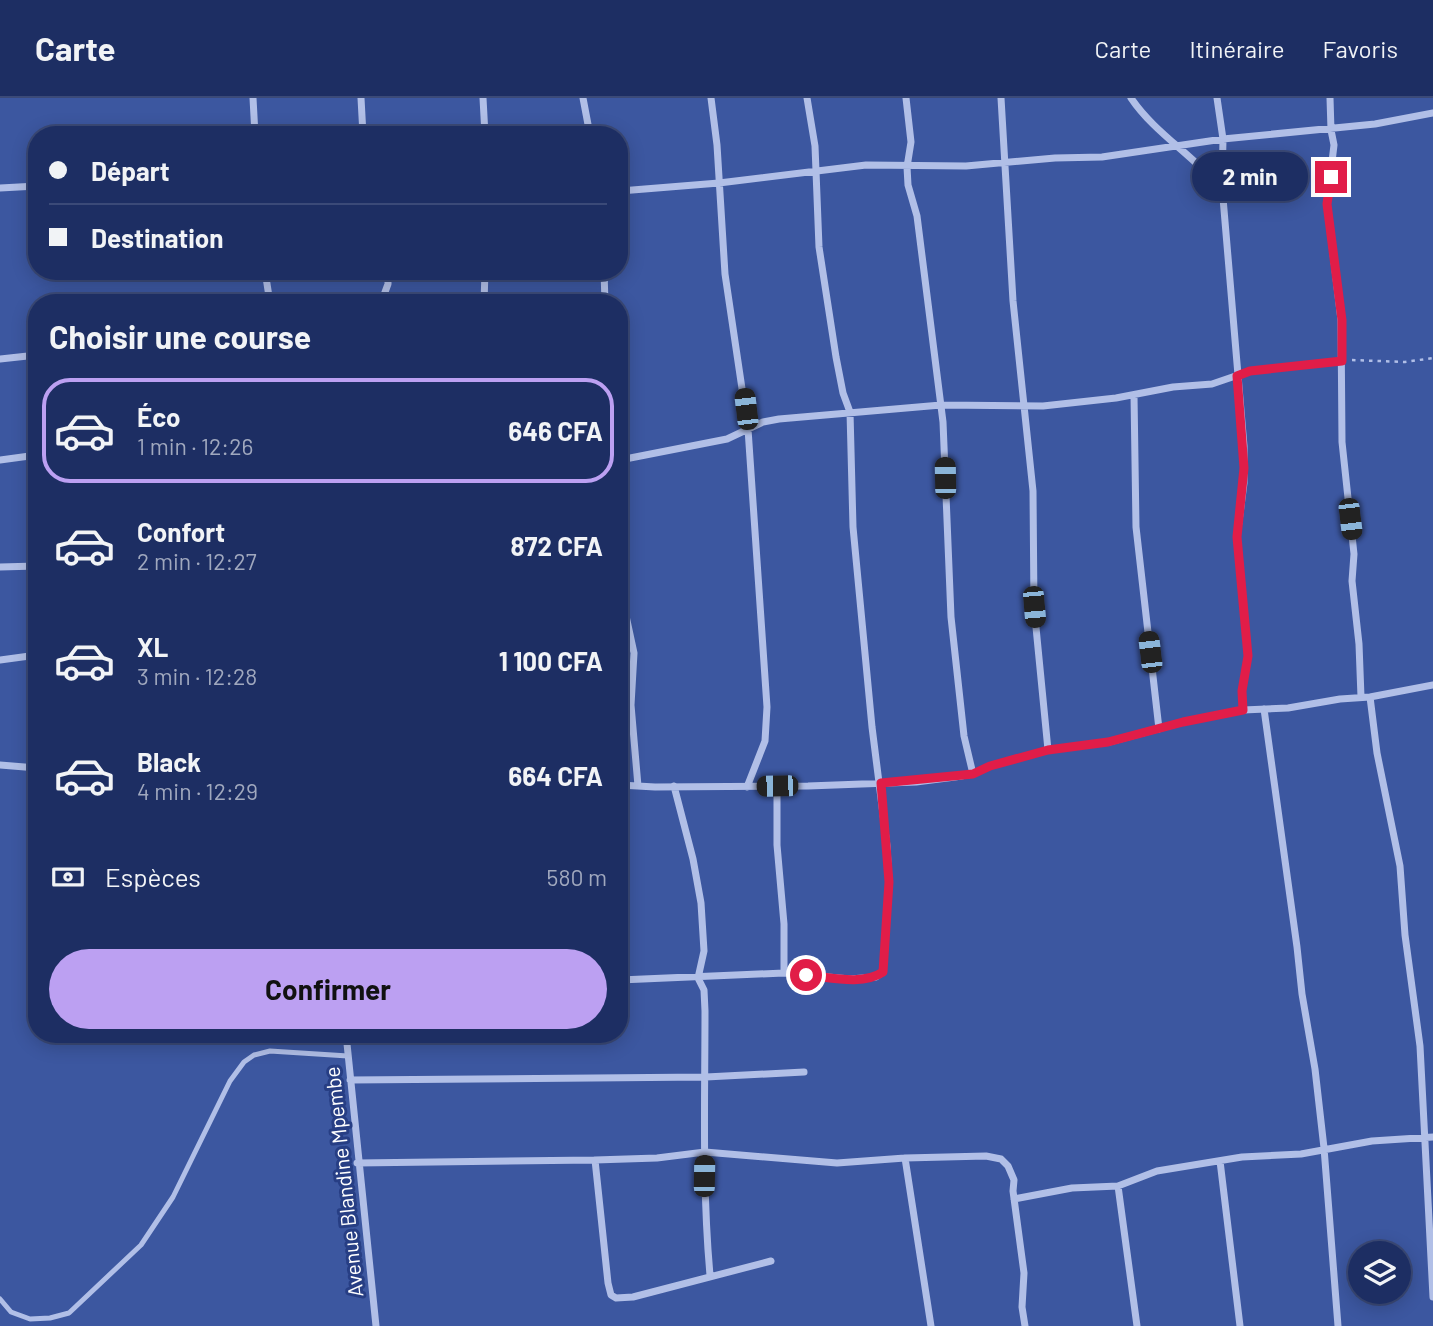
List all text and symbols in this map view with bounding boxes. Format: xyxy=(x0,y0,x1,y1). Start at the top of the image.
text: Carte xyxy=(35,28,116,68)
text: Carte xyxy=(1095,34,1151,63)
text: Itinéraire xyxy=(1189,34,1285,63)
text: Favoris xyxy=(1323,34,1398,63)
callout: 2 min xyxy=(1191,153,1306,202)
text: Départ xyxy=(91,155,170,186)
route end xyxy=(1315,161,1347,193)
text: 2 min xyxy=(1222,162,1278,190)
text: Destination xyxy=(91,222,224,253)
text: Choisir une course xyxy=(49,317,311,355)
car xyxy=(734,387,759,431)
icon: car xyxy=(53,399,116,462)
text: Éco xyxy=(137,401,180,432)
text: 646 CFA xyxy=(508,415,603,446)
text: 1 min · 12:26 xyxy=(137,432,253,460)
car xyxy=(935,457,956,499)
car xyxy=(1338,497,1363,541)
icon: car xyxy=(53,514,116,577)
text: Confort xyxy=(137,516,225,547)
text: 872 CFA xyxy=(510,530,603,561)
text: 2 min · 12:27 xyxy=(137,547,257,575)
car xyxy=(1022,585,1047,629)
icon: car xyxy=(53,629,116,692)
car xyxy=(1138,630,1163,674)
text: XL xyxy=(137,631,168,662)
text: 1 100 CFA xyxy=(499,645,603,676)
text: 3 min · 12:28 xyxy=(137,662,257,690)
icon: car xyxy=(53,744,116,807)
text: Black xyxy=(137,746,201,777)
text: 664 CFA xyxy=(508,760,603,791)
car xyxy=(756,775,799,797)
text: 4 min · 12:29 xyxy=(137,777,258,805)
icon: cash xyxy=(49,858,87,896)
text: Espèces xyxy=(105,861,201,892)
text: 580 m xyxy=(547,863,607,891)
button: Confirmer xyxy=(49,949,607,1029)
route start xyxy=(790,959,822,991)
street label: Avenue Blandine Mpembe xyxy=(318,1065,368,1299)
car xyxy=(694,1155,715,1197)
map controls xyxy=(1348,1241,1411,1304)
button: layers xyxy=(1348,1241,1411,1304)

